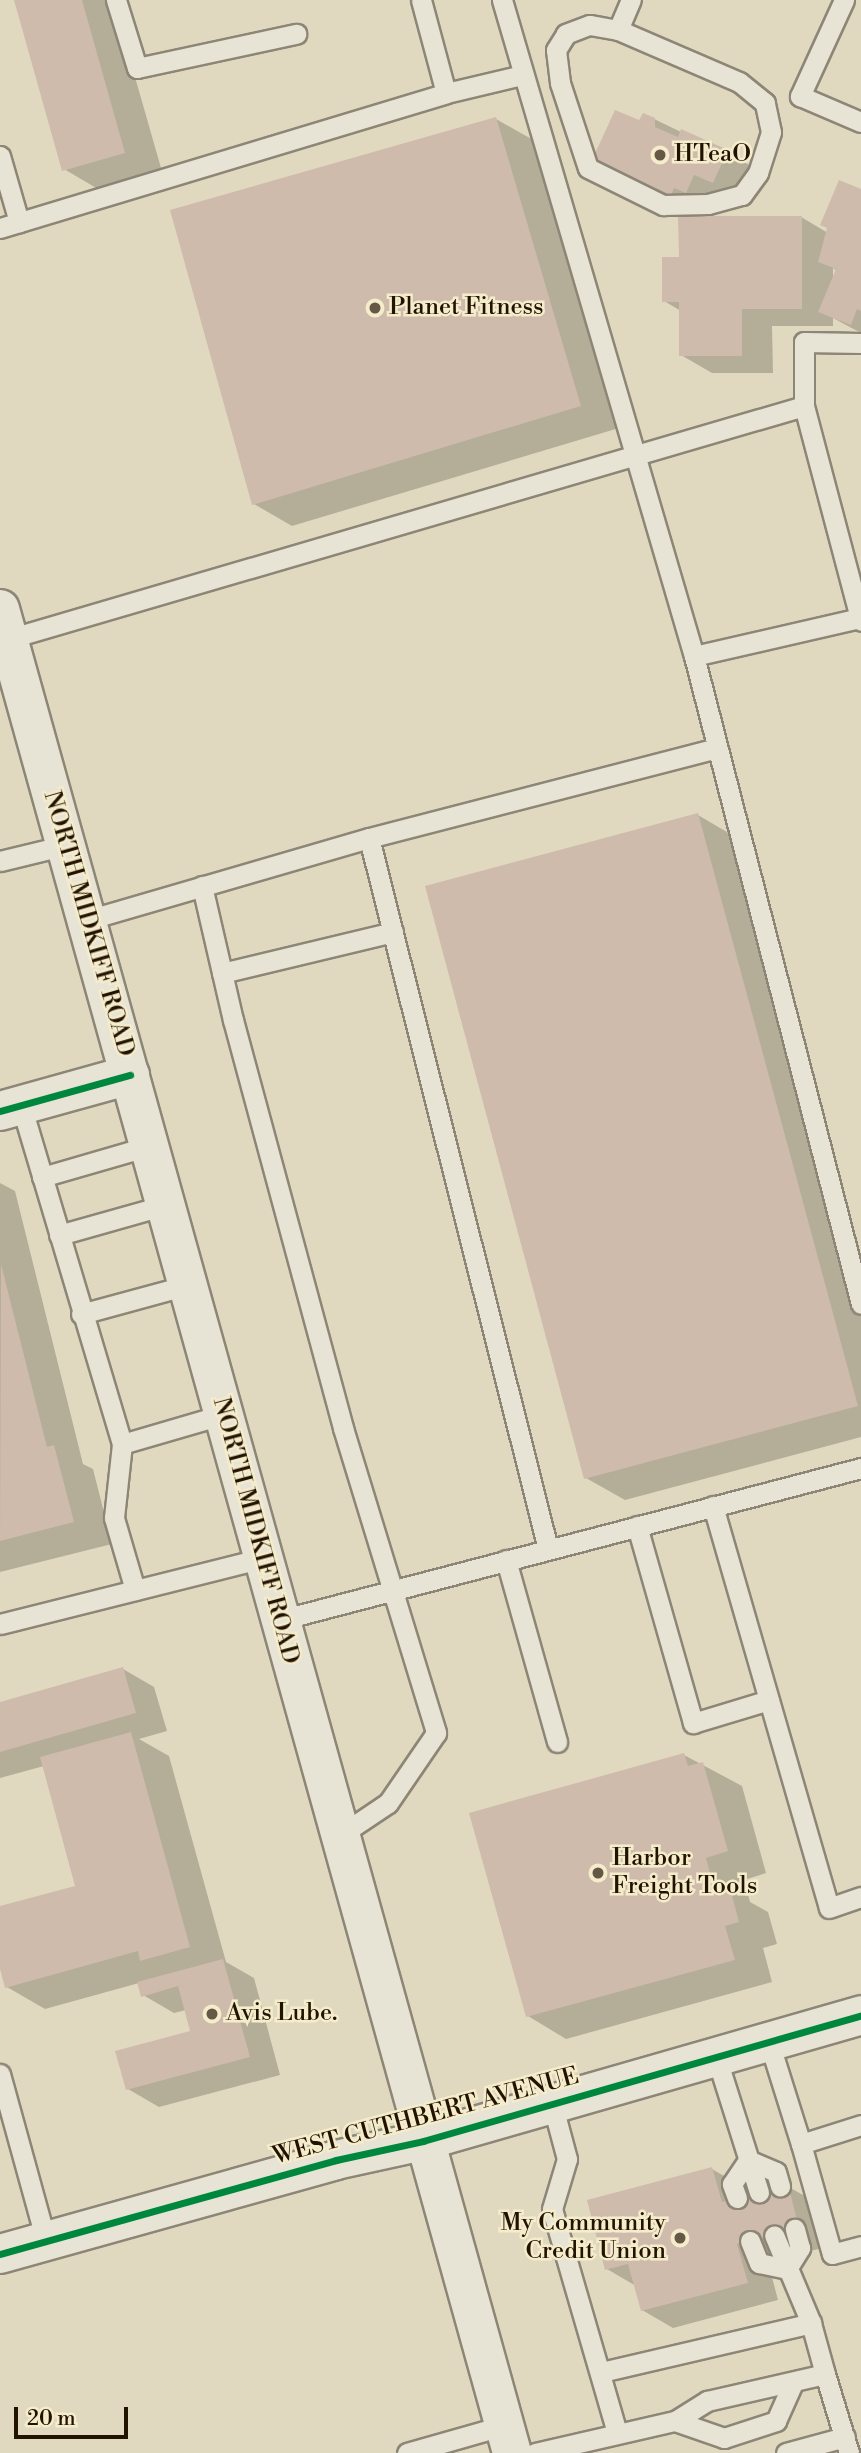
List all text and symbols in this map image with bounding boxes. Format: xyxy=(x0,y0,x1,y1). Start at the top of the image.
place label: HTeaO xyxy=(674,141,751,169)
marker: HTeaO xyxy=(652,147,668,163)
place label: Planet Fitness xyxy=(389,294,544,322)
marker: Planet Fitness xyxy=(367,300,383,316)
street label: NORTH MIDKIFF ROAD xyxy=(36,788,140,1060)
street label: NORTH MIDKIFF ROAD xyxy=(206,1394,304,1668)
place label: Harbor Freight Tools xyxy=(612,1845,757,1901)
marker: Harbor Freight Tools xyxy=(590,1865,606,1881)
place label: Avis Lube. xyxy=(226,2000,337,2028)
marker: Avis Lube. xyxy=(204,2006,220,2022)
street label: WEST CUTHBERT AVENUE xyxy=(270,2062,582,2172)
place label: My Community Credit Union xyxy=(500,2210,666,2266)
marker: My Community Credit Union xyxy=(672,2230,688,2246)
scale bar xyxy=(18,2394,131,2438)
text: 20 m xyxy=(27,2406,76,2432)

